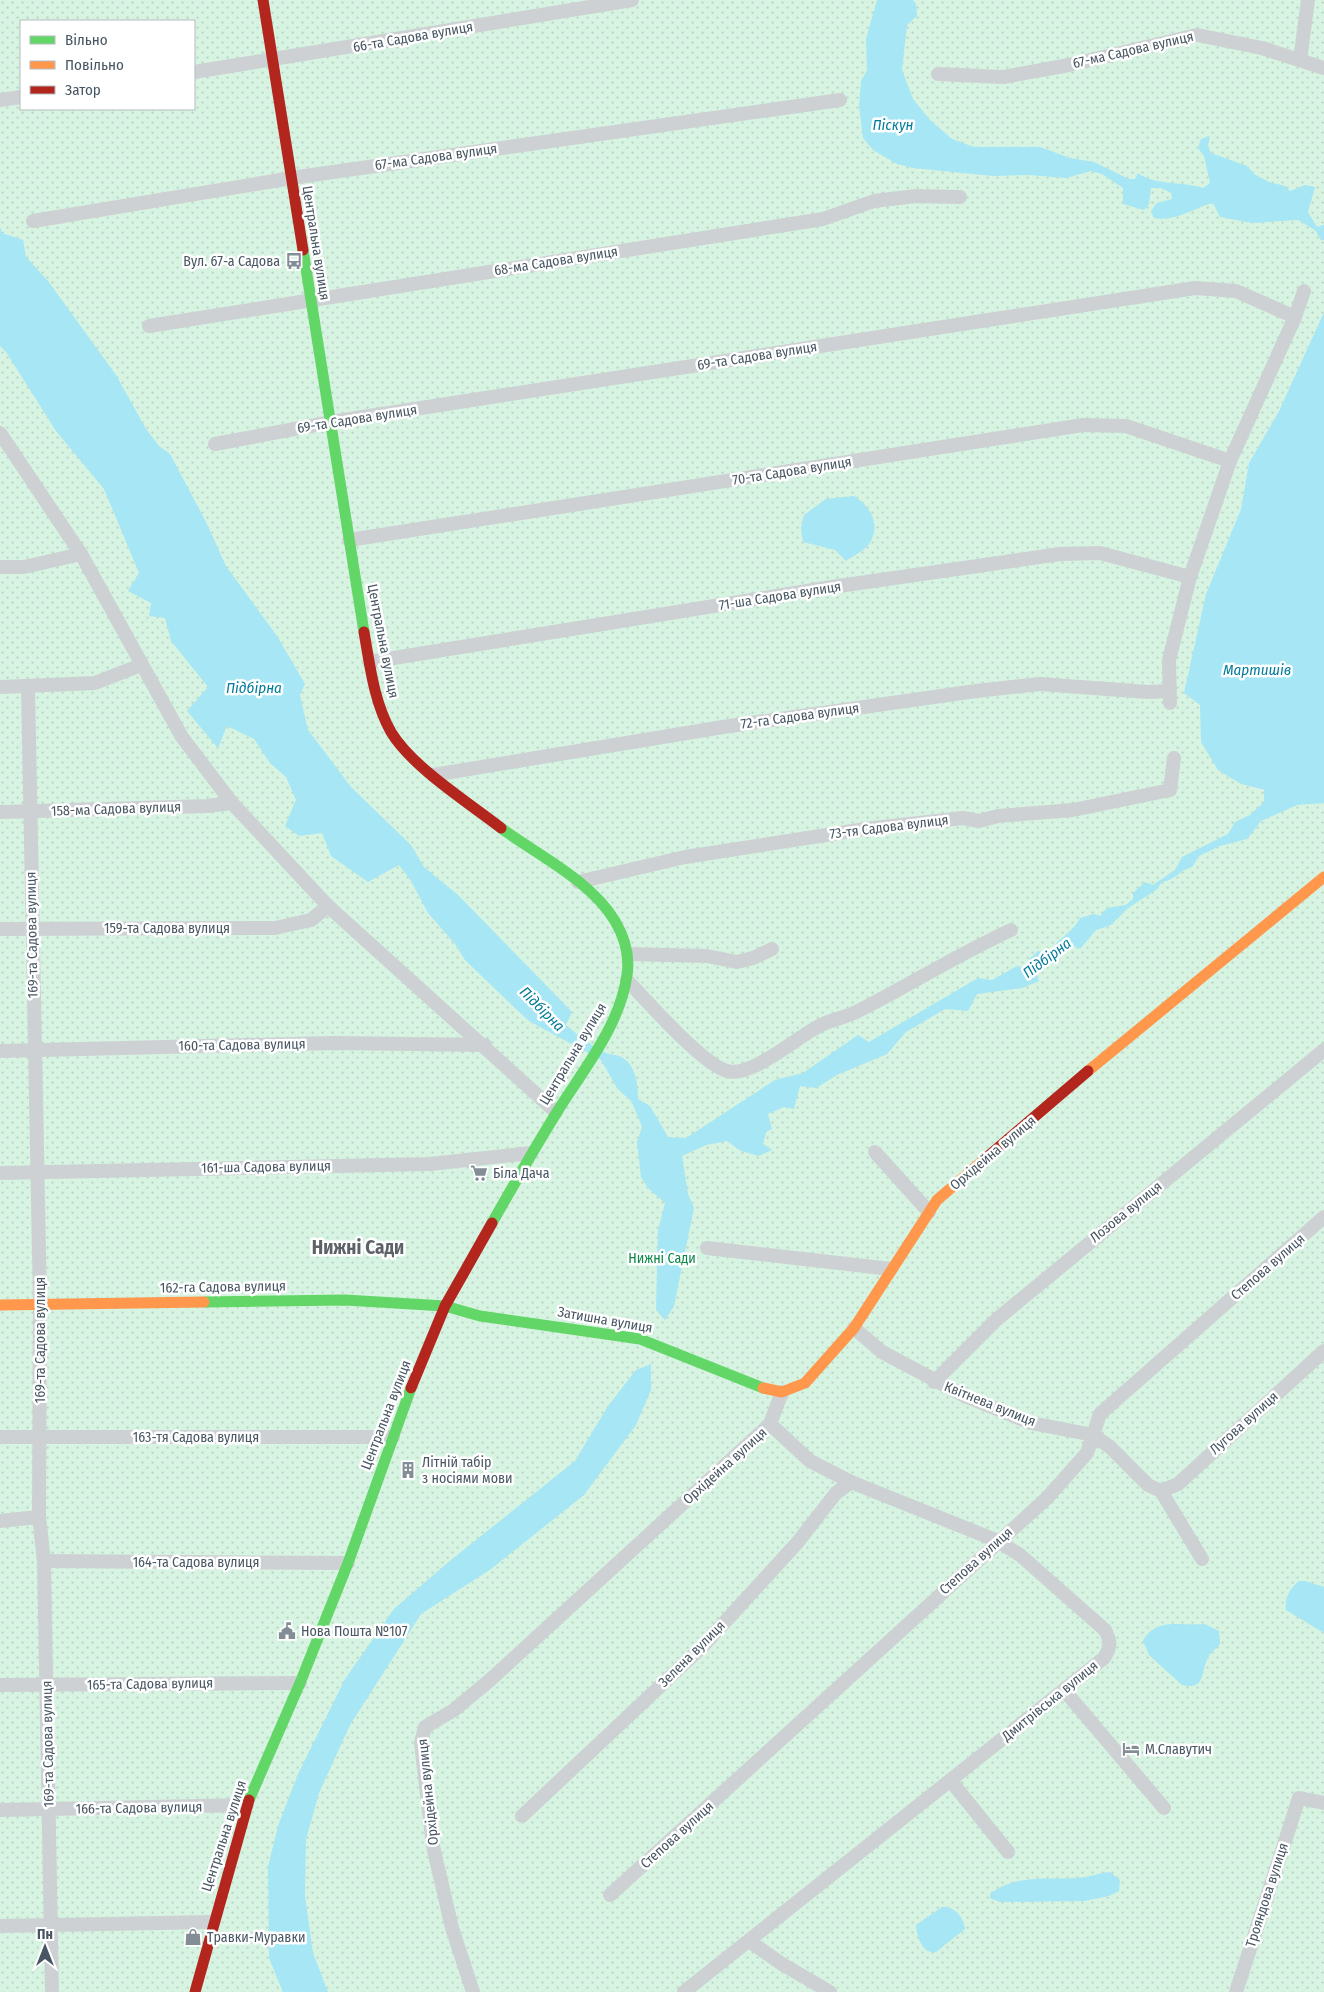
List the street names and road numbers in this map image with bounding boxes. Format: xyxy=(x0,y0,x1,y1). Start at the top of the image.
street label: 66-та Садова вулиця xyxy=(352,18,474,56)
street label: 67-ма Садова вулиця xyxy=(1071,28,1195,72)
street label: 67-ма Садова вулиця xyxy=(374,140,498,174)
street label: Центральна вулиця xyxy=(299,184,333,302)
street label: 68-ма Садова вулиця xyxy=(493,243,619,279)
street label: 69-та Садова вулиця xyxy=(696,338,818,374)
street label: 69-та Садова вулиця xyxy=(296,401,418,437)
street label: 70-та Садова вулиця xyxy=(731,453,853,489)
street label: 71-ша Садова вулиця xyxy=(718,578,842,614)
street label: Центральна вулиця xyxy=(364,582,402,700)
street label: 72-га Садова вулиця xyxy=(740,699,860,733)
street label: 158-ма Садова вулиця xyxy=(51,798,181,820)
street label: 73-тя Садова вулиця xyxy=(829,811,949,843)
street label: 169-та Садова вулиця xyxy=(22,872,42,998)
street label: 159-та Садова вулиця xyxy=(104,920,230,937)
street label: Центральна вулиця xyxy=(536,1000,610,1108)
street label: 160-та Садова вулиця xyxy=(178,1035,306,1055)
street label: Орхідейна вулиця xyxy=(947,1112,1039,1194)
street label: 161-ша Садова вулиця xyxy=(201,1157,331,1177)
street label: Лозова вулиця xyxy=(1087,1178,1165,1246)
street label: Степова вулиця xyxy=(1228,1230,1308,1304)
street label: 169-та Садова вулиця xyxy=(32,1277,49,1403)
street label: 162-га Садова вулиця xyxy=(160,1277,286,1297)
street label: Затишна вулиця xyxy=(556,1303,654,1337)
street label: Центральна вулиця xyxy=(357,1358,415,1472)
street label: Квітнева вулиця xyxy=(942,1378,1038,1430)
street label: Лугова вулиця xyxy=(1206,1388,1282,1458)
street label: Орхідейна вулиця xyxy=(680,1424,770,1508)
street label: 163-тя Садова вулиця xyxy=(133,1429,259,1446)
street label: Степова вулиця xyxy=(936,1524,1016,1598)
street label: 164-та Садова вулиця xyxy=(133,1554,259,1571)
street label: Зелена вулиця xyxy=(655,1617,729,1691)
street label: Дмитрівська вулиця xyxy=(998,1657,1101,1746)
street label: 165-та Садова вулиця xyxy=(87,1674,213,1694)
street label: 169-та Садова вулиця xyxy=(38,1681,58,1807)
street label: Орхідейна вулиця xyxy=(414,1738,442,1846)
street label: Центральна вулиця xyxy=(198,1778,250,1894)
street label: 166-та Садова вулиця xyxy=(75,1798,203,1818)
street label: Степова вулиця xyxy=(637,1798,717,1872)
street label: Трояндова вулиця xyxy=(1242,1841,1292,1949)

